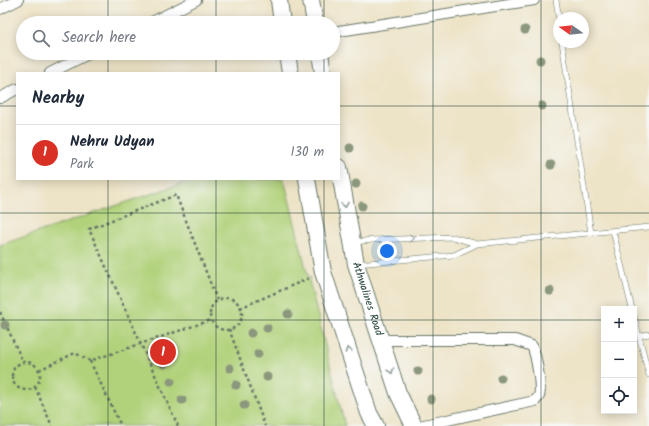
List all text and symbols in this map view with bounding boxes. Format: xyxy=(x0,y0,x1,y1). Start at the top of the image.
north arrow xyxy=(553,12,589,48)
search box xyxy=(16,16,340,60)
text: Search here xyxy=(62,26,136,50)
icon: search xyxy=(30,27,52,49)
text: Nearby xyxy=(32,85,84,112)
text: Nehru Udyan xyxy=(70,130,155,154)
text: 1 xyxy=(43,142,47,163)
text: 130 m xyxy=(290,142,324,163)
text: Park xyxy=(70,154,94,175)
one-way arrow xyxy=(341,202,349,208)
one-way arrow xyxy=(409,234,415,243)
your location xyxy=(377,241,397,261)
street label: Athwalines Road xyxy=(347,259,388,339)
map controls xyxy=(601,306,637,414)
button: + xyxy=(601,306,637,342)
pin: 1 xyxy=(150,337,176,367)
button: − xyxy=(601,342,637,378)
one-way arrow xyxy=(345,347,353,354)
one-way arrow xyxy=(386,367,395,374)
button: locate xyxy=(601,378,637,414)

